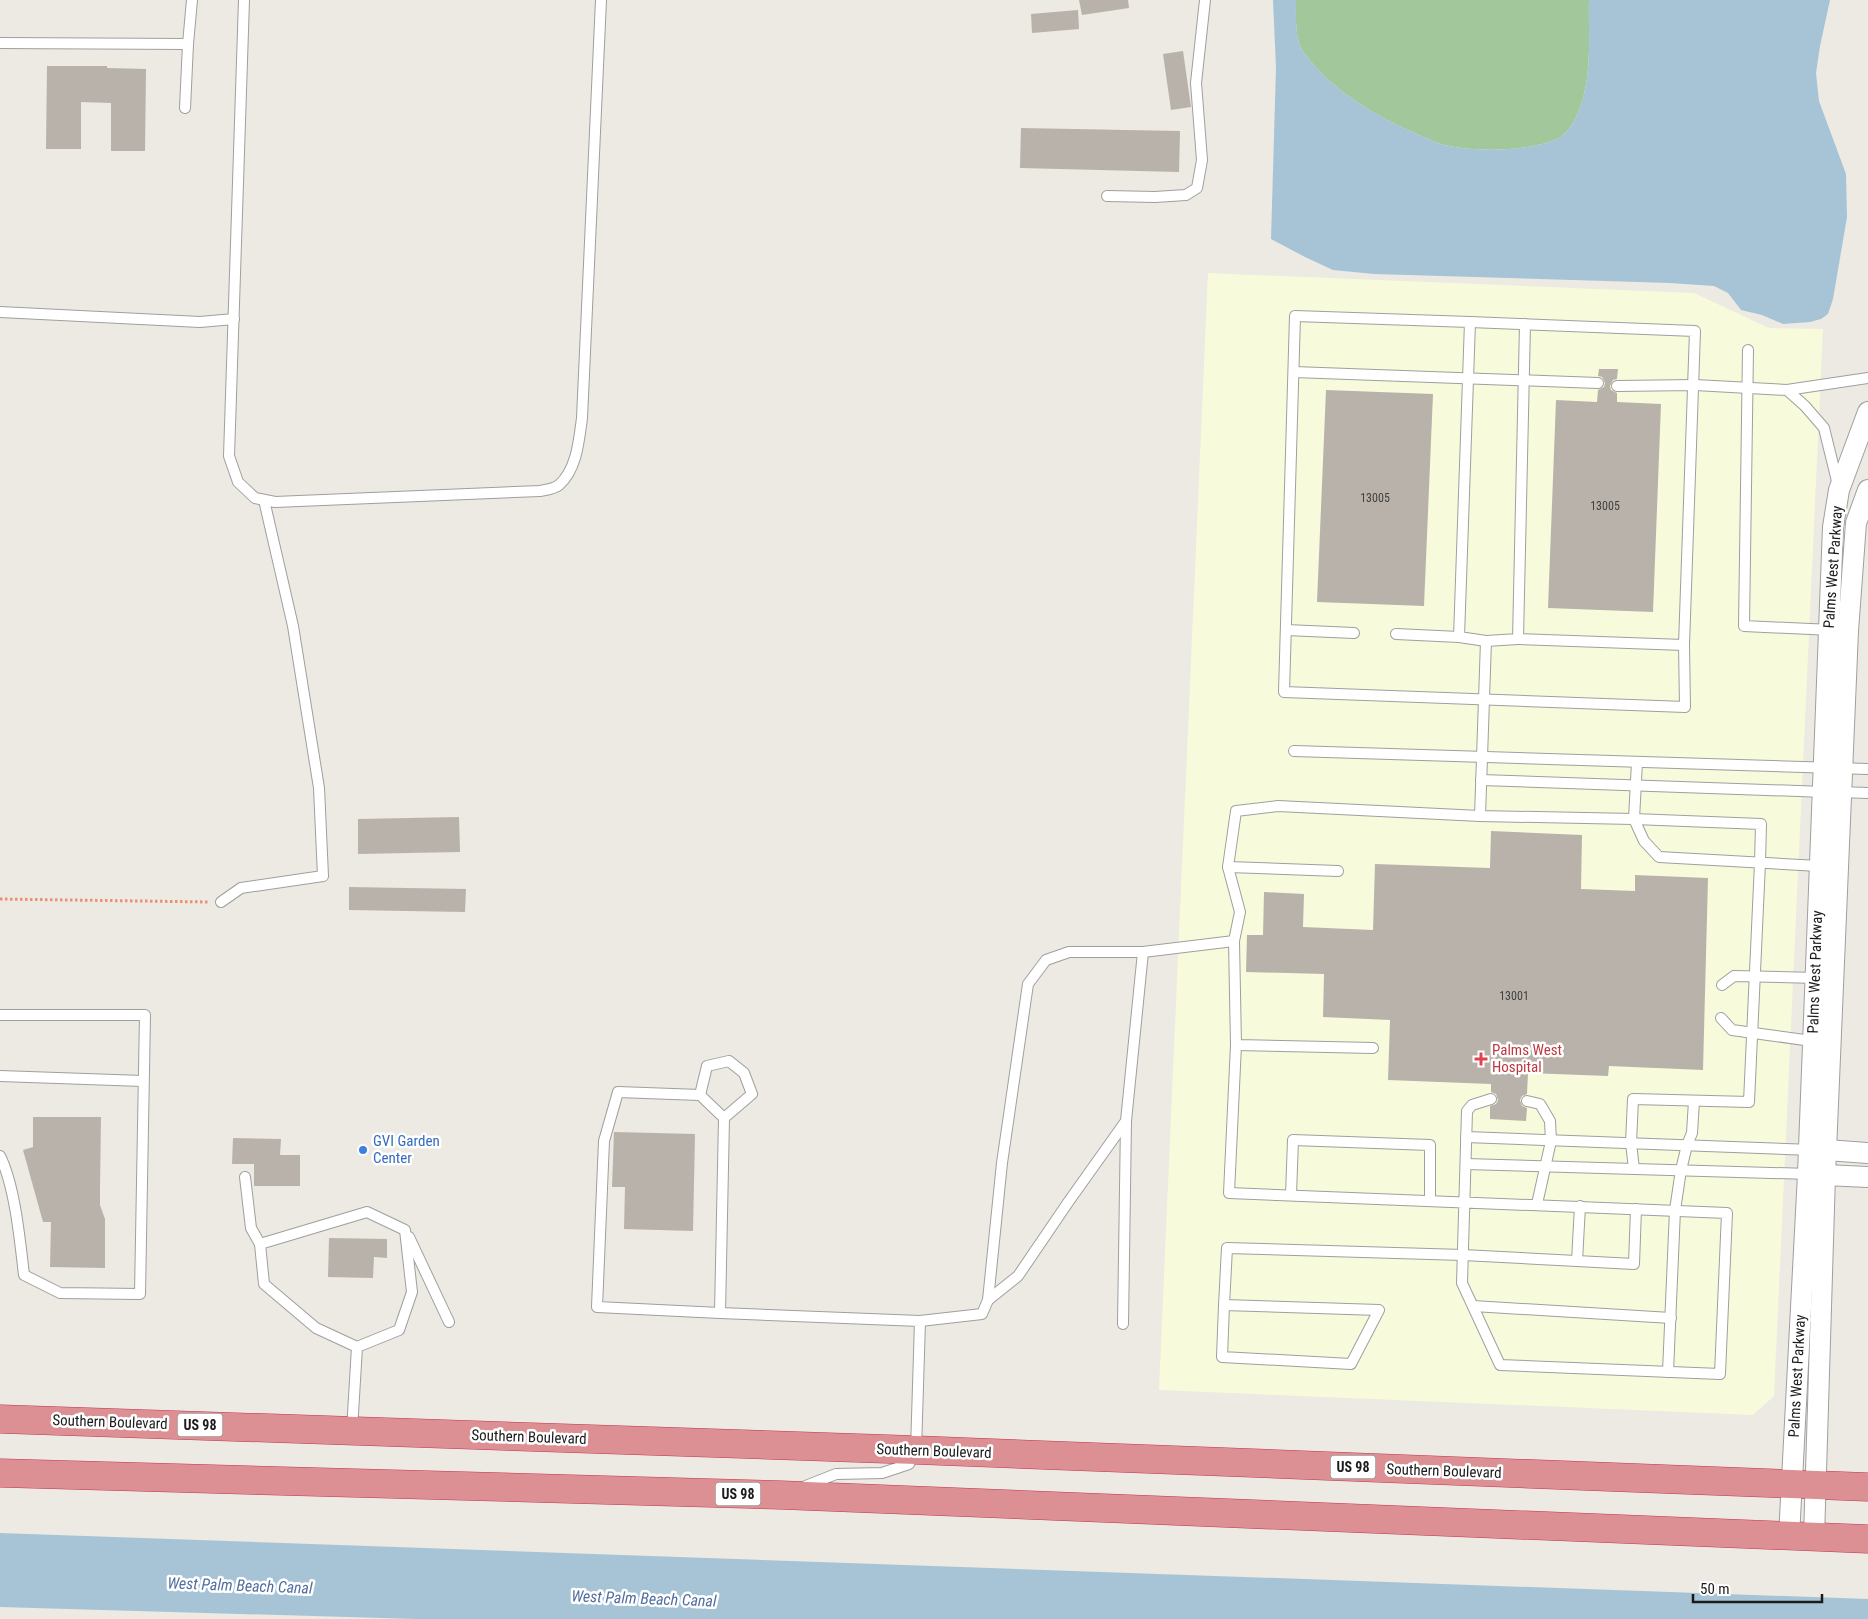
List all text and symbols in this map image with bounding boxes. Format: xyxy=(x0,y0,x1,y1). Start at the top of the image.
house number: 13005 xyxy=(1360,491,1390,505)
house number: 13005 xyxy=(1590,499,1620,513)
street label: Palms West Parkway xyxy=(1820,505,1846,629)
street label: Palms West Parkway xyxy=(1804,910,1826,1034)
house number: 13001 xyxy=(1499,989,1529,1003)
place label: Palms West Hospital xyxy=(1492,1041,1562,1076)
marker: Palms West Hospital xyxy=(1474,1052,1488,1066)
place label: GVI Garden Center xyxy=(373,1132,440,1167)
marker: GVI Garden Center xyxy=(357,1144,369,1156)
street label: Palms West Parkway xyxy=(1785,1314,1809,1438)
street label: Southern Boulevard xyxy=(52,1411,168,1433)
road number: US 98 xyxy=(178,1414,222,1436)
street label: Southern Boulevard xyxy=(471,1426,587,1448)
street label: Southern Boulevard xyxy=(876,1440,992,1462)
road number: US 98 xyxy=(1330,1455,1376,1478)
street label: Southern Boulevard xyxy=(1386,1460,1502,1482)
road number: US 98 xyxy=(716,1482,760,1506)
scale bar xyxy=(1693,1572,1822,1604)
water label: West Palm Beach Canal xyxy=(167,1573,313,1598)
text: 50 m xyxy=(1700,1580,1730,1598)
water label: West Palm Beach Canal xyxy=(571,1586,717,1611)

